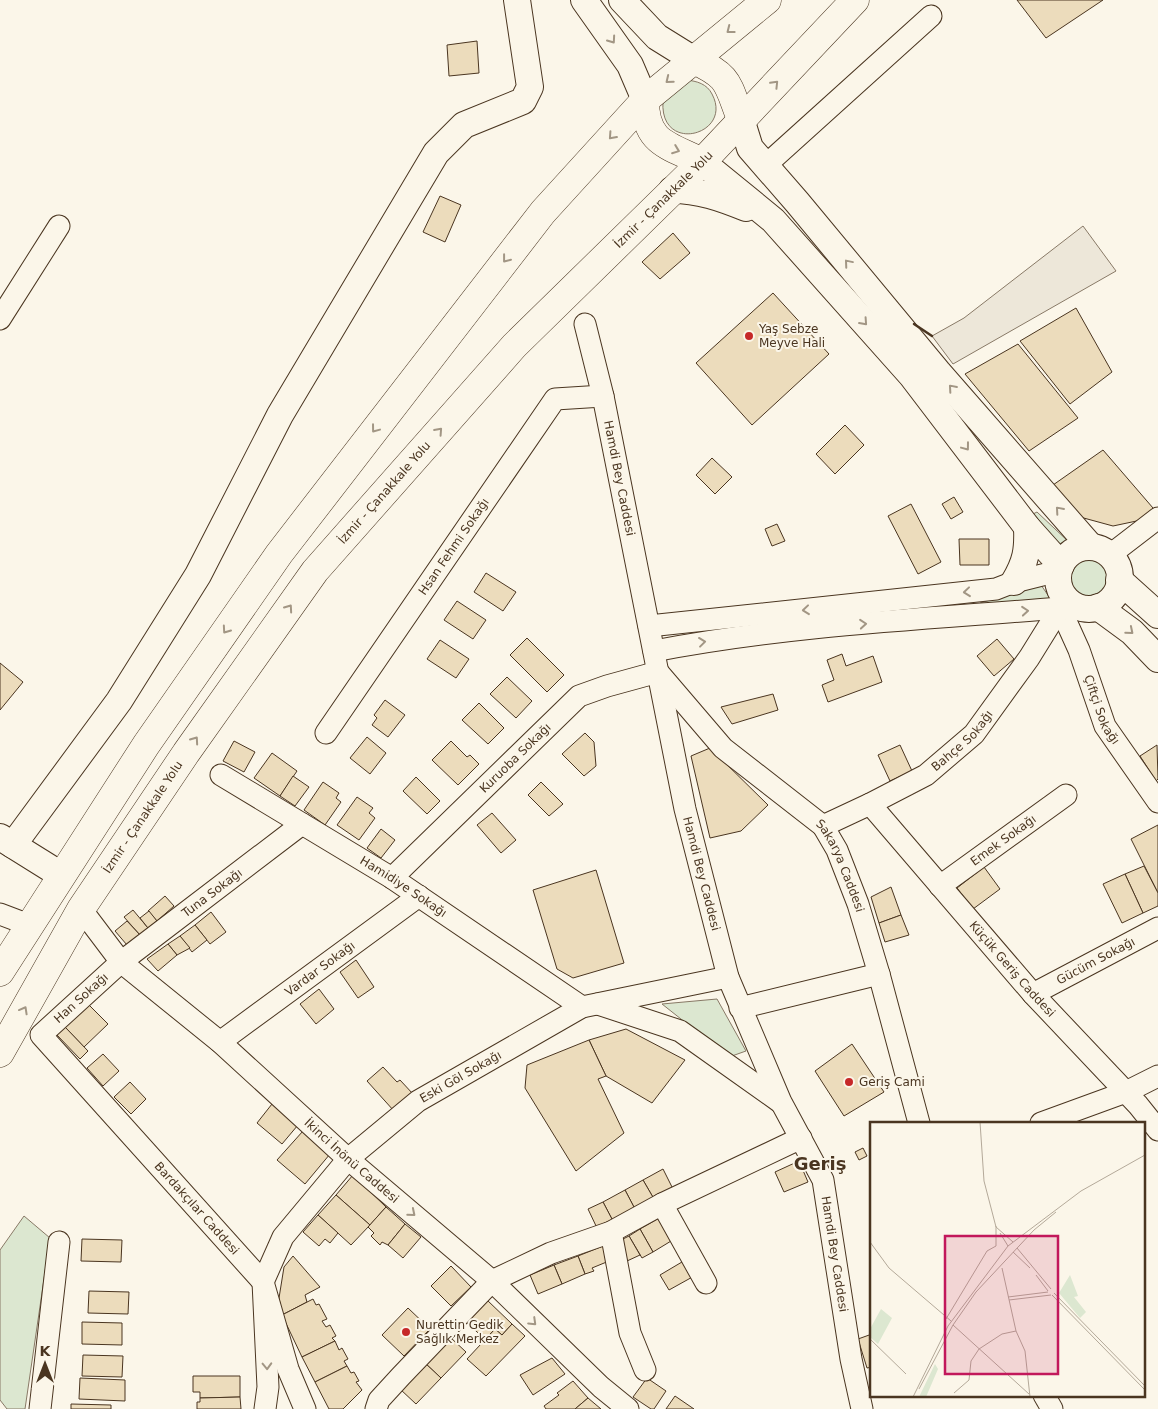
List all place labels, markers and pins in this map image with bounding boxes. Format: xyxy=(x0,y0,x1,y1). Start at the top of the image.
place label: Yaş Sebze Meyve Hali xyxy=(758,322,825,350)
marker: Yaş Sebze Meyve Hali xyxy=(743,330,755,342)
place label: Geriş Cami xyxy=(859,1075,925,1089)
marker: Geriş Cami xyxy=(843,1076,855,1088)
place label: Nurettin Gedik Sağlık Merkez xyxy=(416,1318,503,1346)
marker: Nurettin Gedik Sağlık Merkez xyxy=(400,1326,412,1338)

